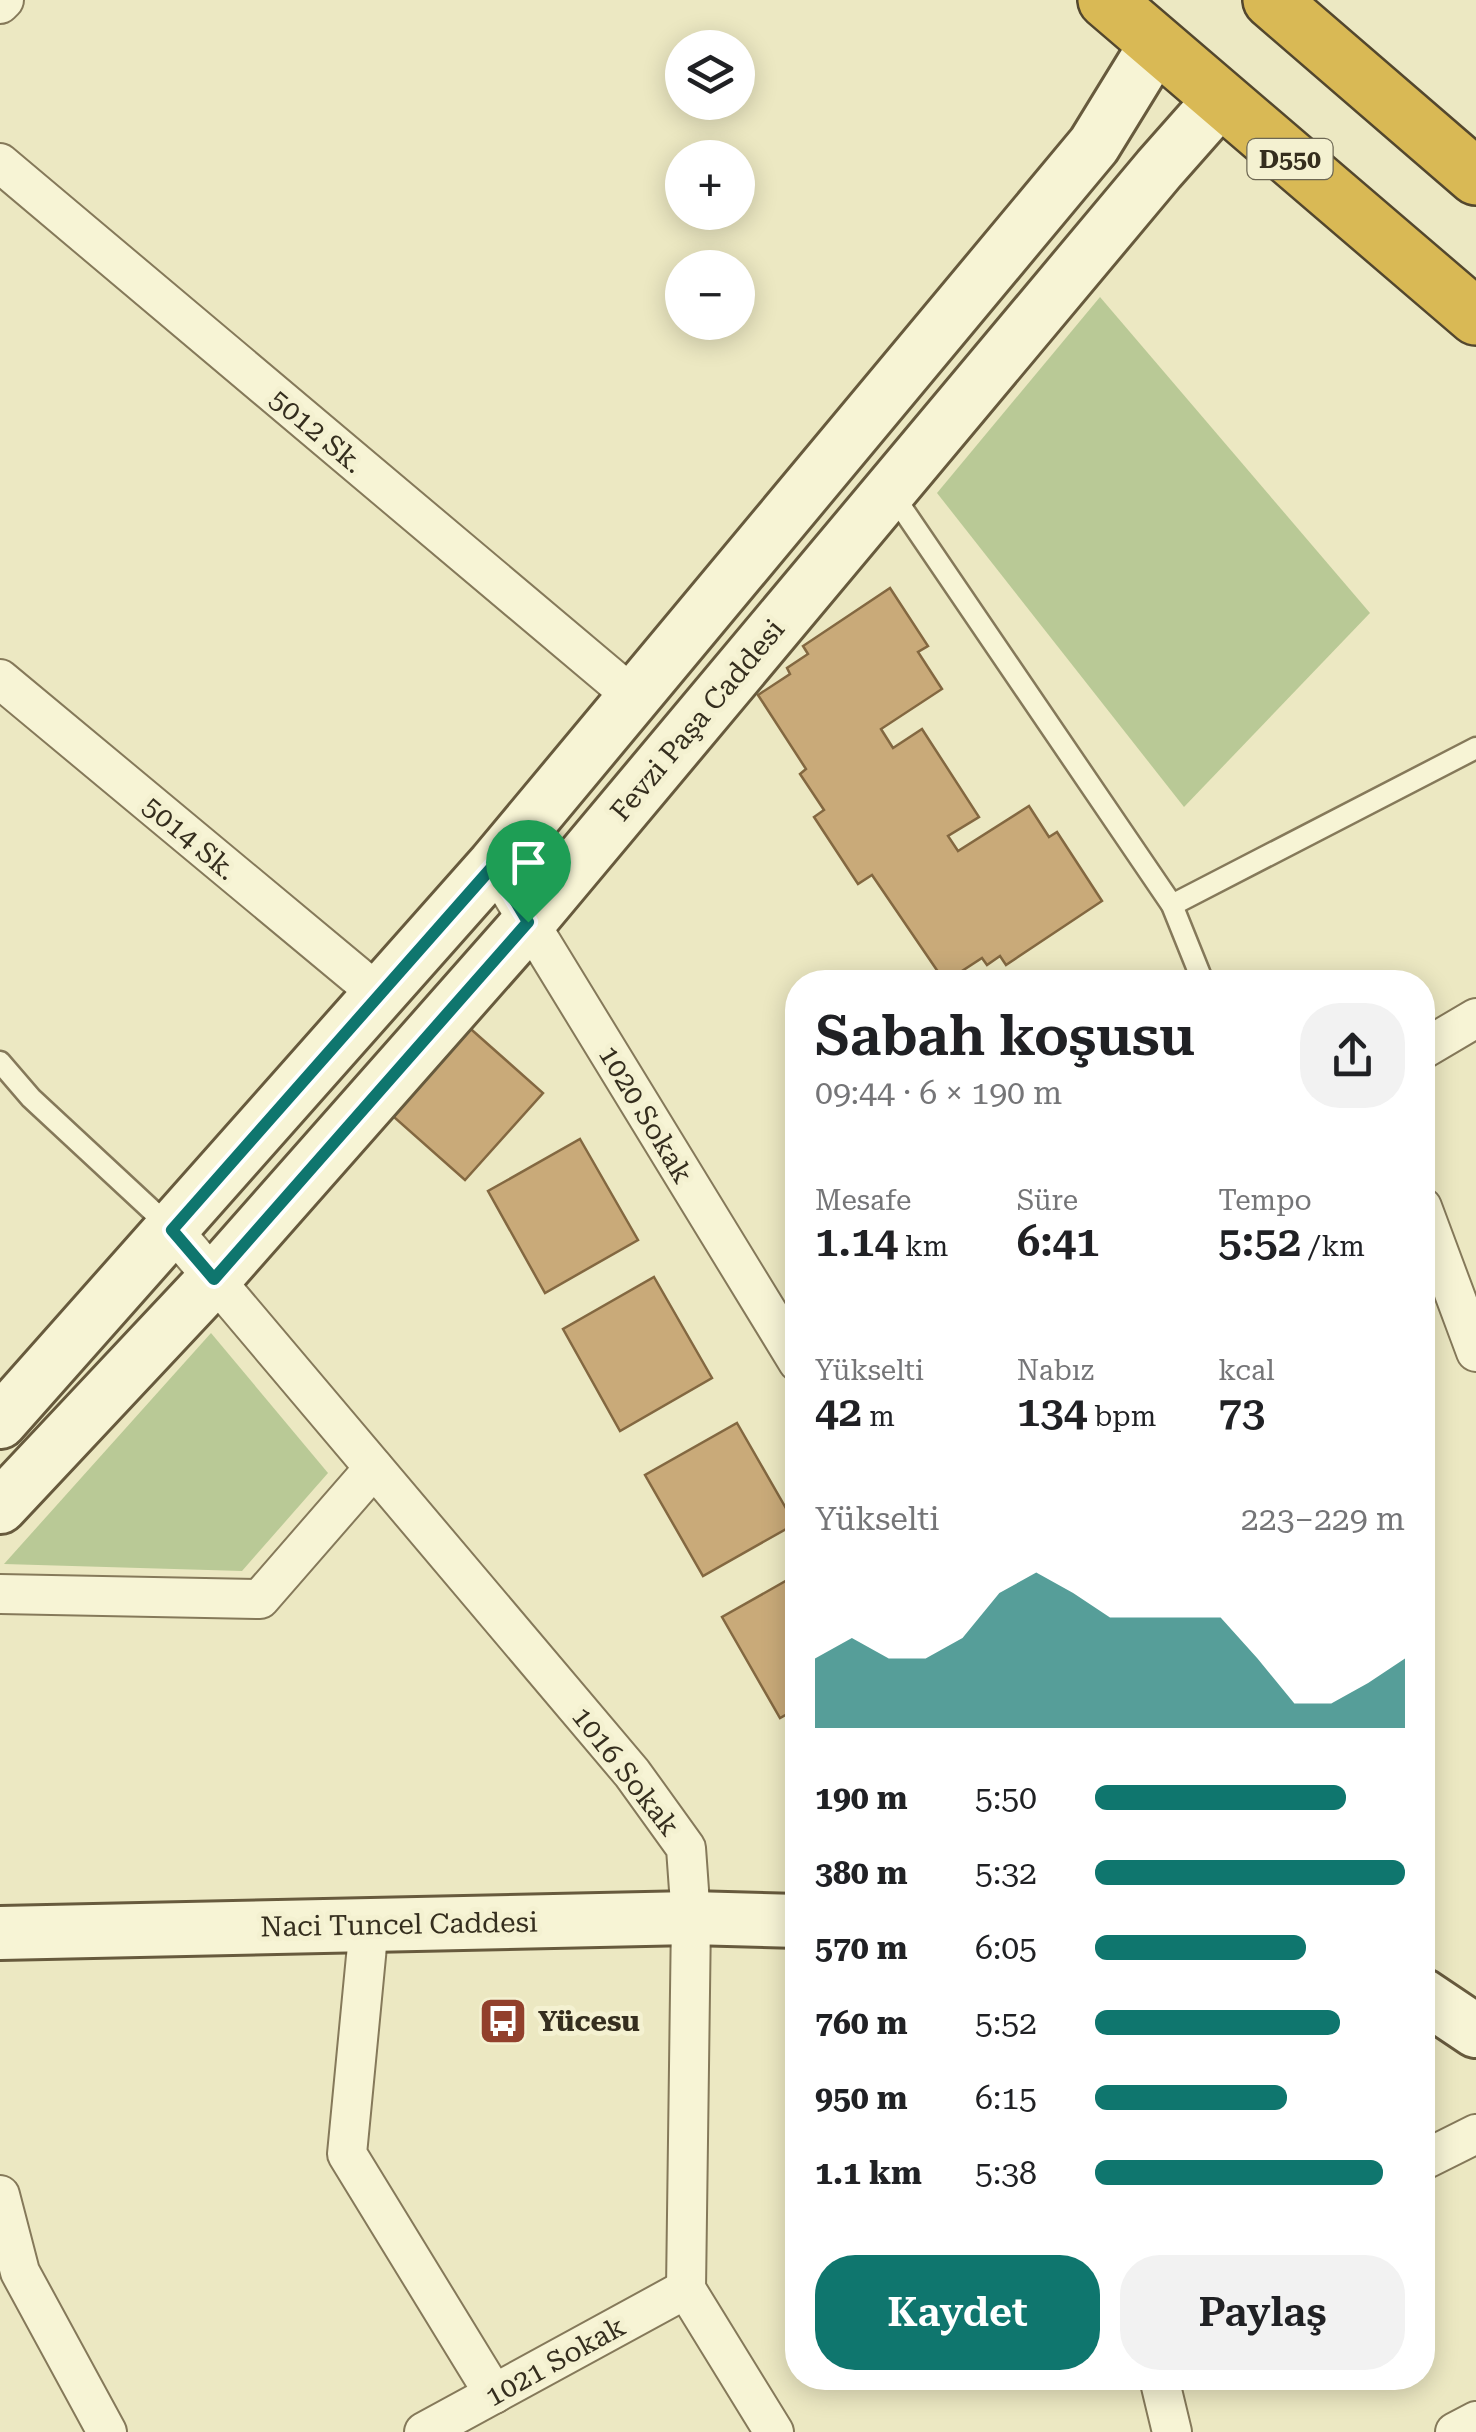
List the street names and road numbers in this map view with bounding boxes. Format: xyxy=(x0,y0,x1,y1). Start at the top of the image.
road number: D550 xyxy=(1248,139,1332,179)
street label: 5012 Sk. xyxy=(263,383,370,480)
street label: Fevzi Paşa Caddesi xyxy=(604,613,791,828)
street label: 5014 Sk. xyxy=(136,790,243,887)
street label: 1020 Sokak xyxy=(592,1040,700,1189)
street label: 1016 Sokak xyxy=(565,1700,686,1843)
street label: Naci Tuncel Caddesi xyxy=(260,1906,538,1943)
street label: 1021 Sokak xyxy=(480,2309,631,2413)

